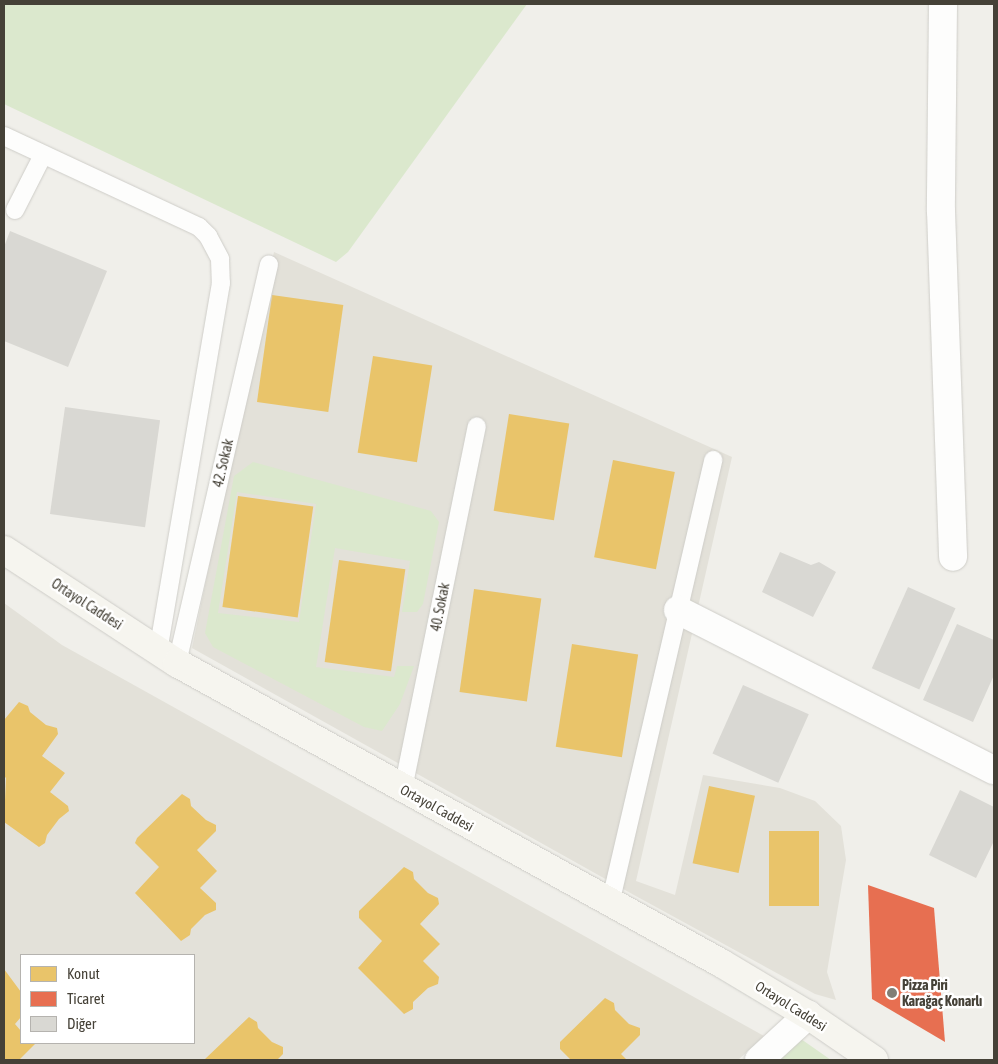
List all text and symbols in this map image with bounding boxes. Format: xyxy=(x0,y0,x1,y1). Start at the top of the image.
street label: 42. Sokak xyxy=(209,437,237,489)
street label: Ortayol Caddesi xyxy=(48,575,126,633)
street label: 40. Sokak xyxy=(427,581,453,633)
street label: Ortayol Caddesi xyxy=(397,781,477,835)
legend xyxy=(20,954,195,1044)
text: Konut xyxy=(67,965,100,982)
street label: Ortayol Caddesi xyxy=(752,977,830,1035)
place label: Pizza Piri Karağaç Konarlı xyxy=(902,977,982,1010)
marker: Pizza Piri Karağaç Konarlı xyxy=(886,987,898,999)
text: Ticaret xyxy=(67,990,105,1007)
text: Diğer xyxy=(67,1015,96,1032)

